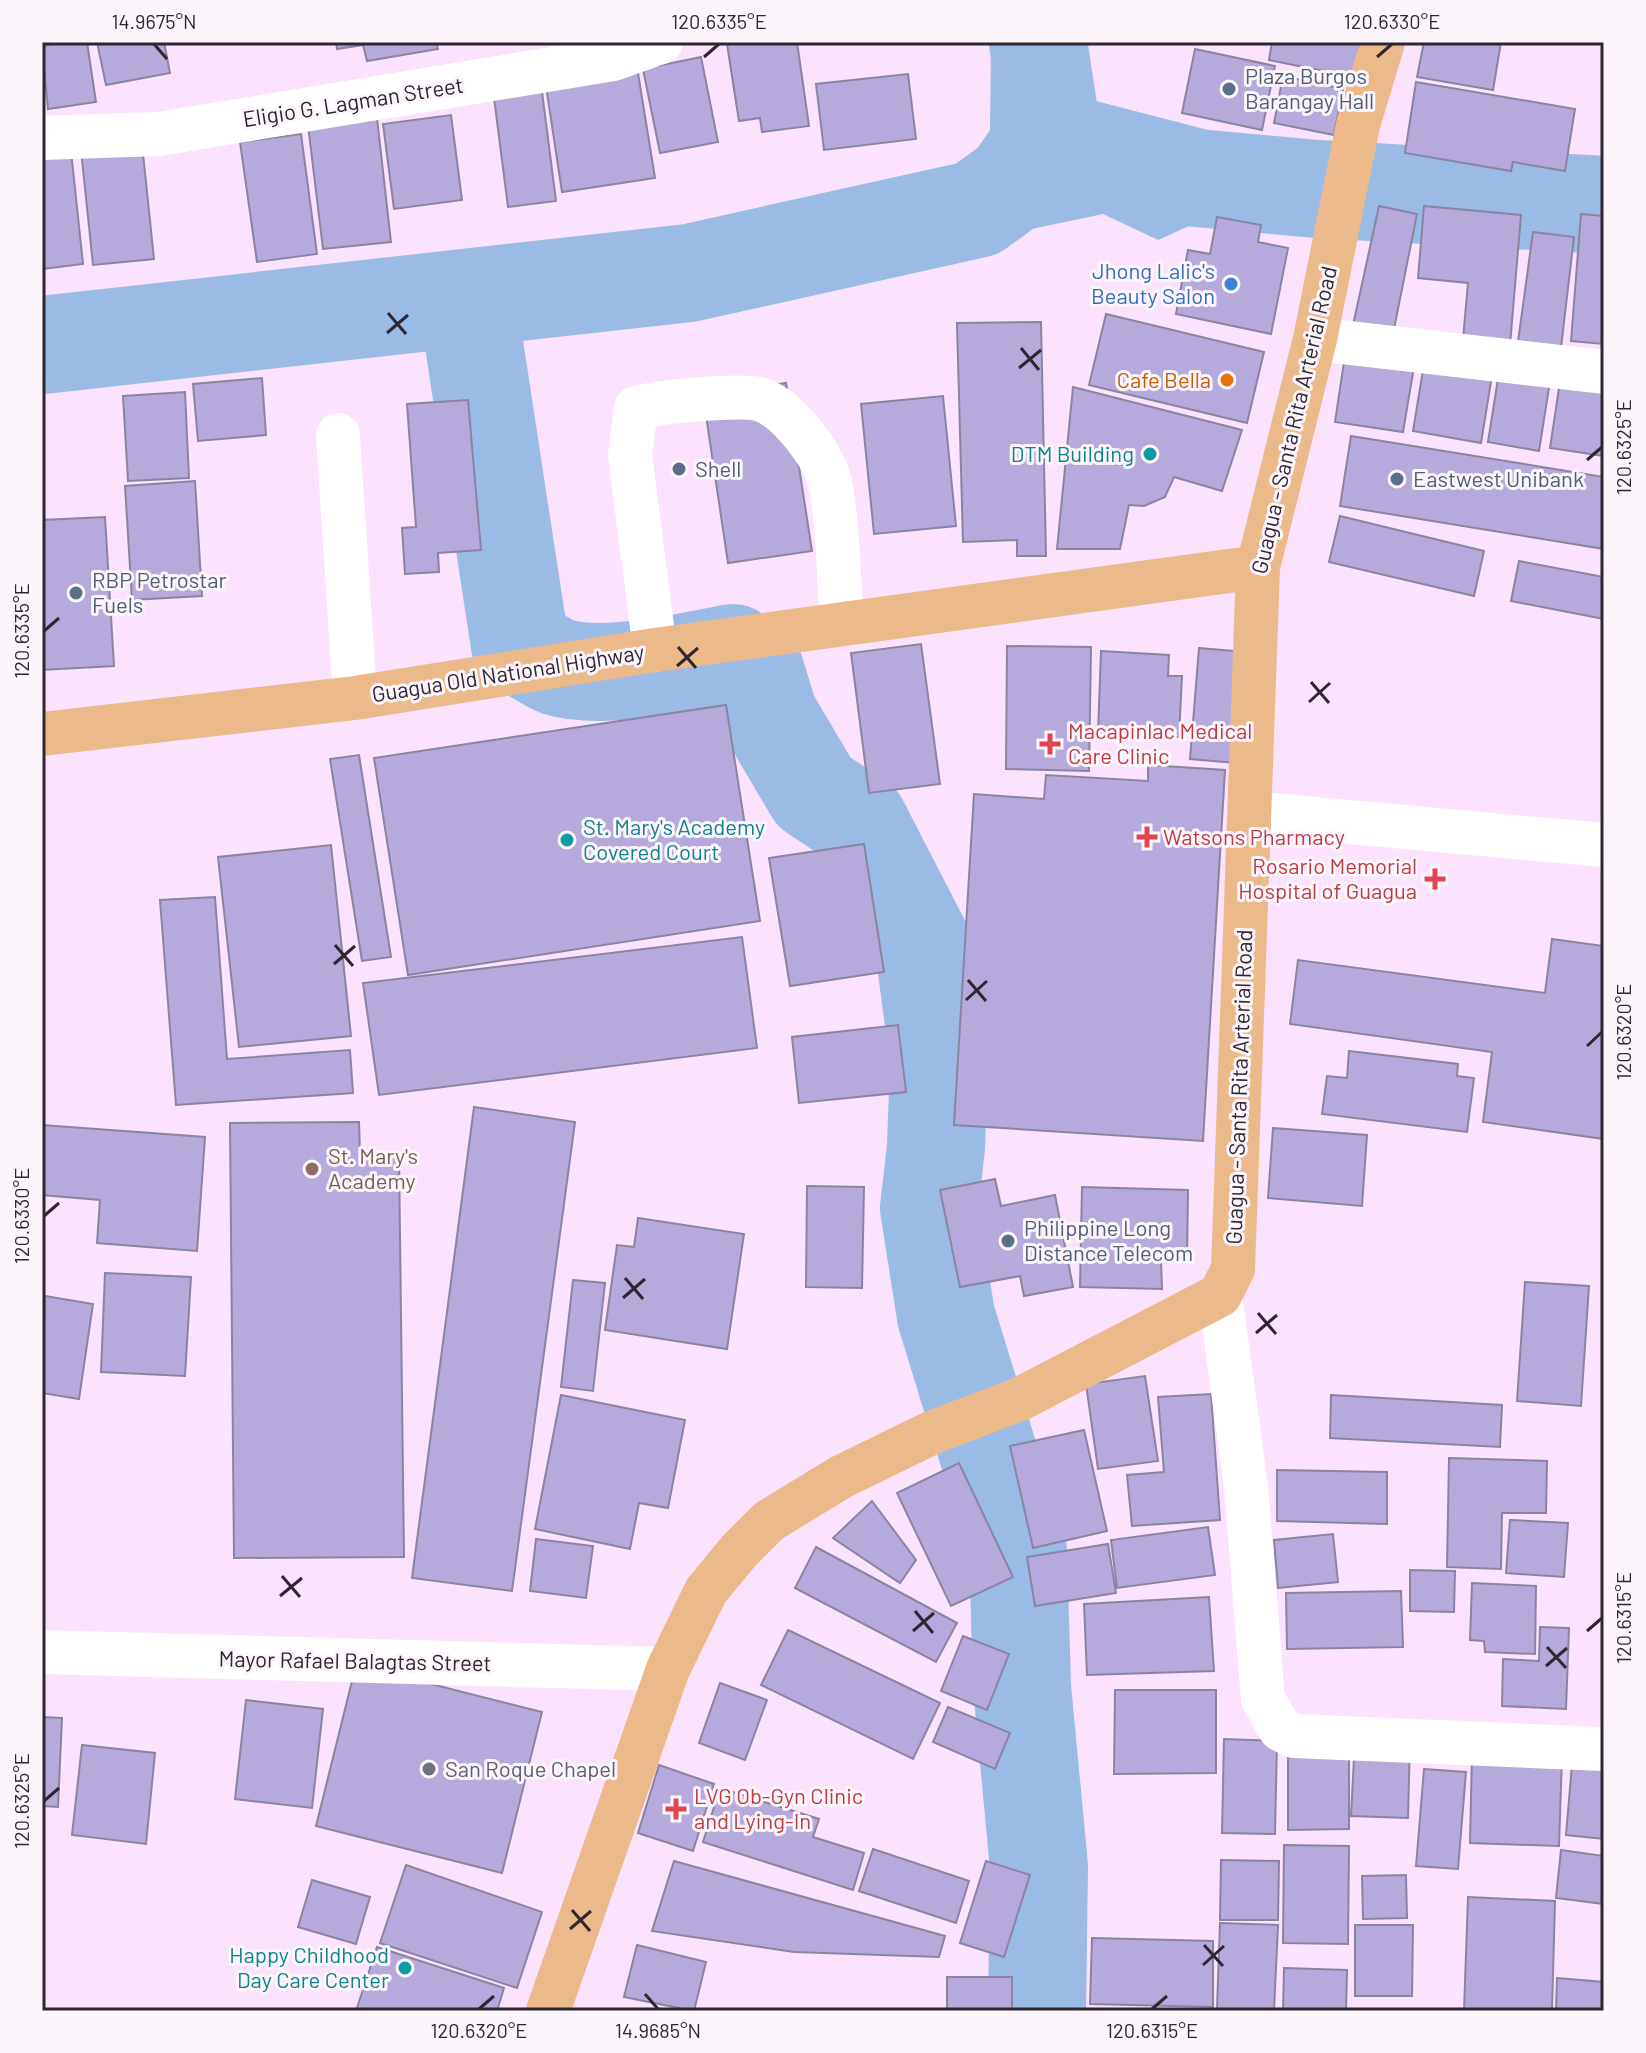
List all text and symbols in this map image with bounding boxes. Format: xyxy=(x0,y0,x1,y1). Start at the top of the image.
text: 14.9675°N xyxy=(111,9,197,33)
text: 120.6335°E xyxy=(671,9,767,33)
text: 120.6330°E xyxy=(1344,9,1440,33)
place label: Plaza Burgos Barangay Hall xyxy=(1245,62,1374,113)
street label: Eligio G. Lagman Street xyxy=(241,71,465,131)
marker: Plaza Burgos Barangay Hall xyxy=(1220,80,1238,98)
place label: Jhong Lalic's Beauty Salon xyxy=(1091,257,1215,308)
street label: Guagua - Santa Rita Arterial Road xyxy=(1245,263,1341,576)
marker: Jhong Lalic's Beauty Salon xyxy=(1222,275,1240,293)
place label: Cafe Bella xyxy=(1117,366,1211,392)
marker: Cafe Bella xyxy=(1218,371,1236,389)
text: 120.6325°E xyxy=(1611,399,1635,495)
place label: DTM Building xyxy=(1011,440,1134,466)
marker: DTM Building xyxy=(1141,445,1159,463)
place label: Shell xyxy=(695,455,741,481)
marker: Shell xyxy=(670,460,688,478)
place label: Eastwest Unibank xyxy=(1413,465,1584,491)
marker: Eastwest Unibank xyxy=(1388,470,1406,488)
place label: RBP Petrostar Fuels xyxy=(92,566,227,617)
text: 120.6335°E xyxy=(9,583,33,679)
marker: RBP Petrostar Fuels xyxy=(67,584,85,602)
street label: Guagua Old National Highway xyxy=(370,638,646,706)
place label: Macapinlac Medical Care Clinic xyxy=(1068,717,1252,768)
marker: Macapinlac Medical Care Clinic xyxy=(1039,733,1061,755)
place label: St. Mary's Academy Covered Court xyxy=(583,813,765,864)
place label: Watsons Pharmacy xyxy=(1163,823,1345,849)
marker: Watsons Pharmacy xyxy=(1138,828,1156,846)
marker: St. Mary's Academy Covered Court xyxy=(558,831,576,849)
place label: Rosario Memorial Hospital of Guagua xyxy=(1238,852,1417,903)
marker: Rosario Memorial Hospital of Guagua xyxy=(1424,868,1446,890)
street label: Guagua - Santa Rita Arterial Road xyxy=(1220,929,1256,1245)
text: 120.6320°E xyxy=(1611,984,1635,1080)
place label: St. Mary's Academy xyxy=(328,1142,418,1193)
marker: St. Mary's Academy xyxy=(303,1160,321,1178)
text: 120.6330°E xyxy=(9,1168,33,1264)
place label: Philippine Long Distance Telecom xyxy=(1024,1214,1193,1265)
marker: Philippine Long Distance Telecom xyxy=(999,1232,1017,1250)
text: 120.6315°E xyxy=(1611,1572,1635,1664)
street label: Mayor Rafael Balagtas Street xyxy=(218,1645,492,1675)
text: 120.6325°E xyxy=(9,1753,33,1849)
place label: San Roque Chapel xyxy=(445,1755,616,1781)
marker: San Roque Chapel xyxy=(420,1760,438,1778)
place label: LVG Ob-Gyn Clinic and Lying-In xyxy=(694,1782,863,1833)
marker: LVG Ob-Gyn Clinic and Lying-In xyxy=(665,1798,687,1820)
place label: Happy Childhood Day Care Center xyxy=(229,1941,389,1992)
marker: Happy Childhood Day Care Center xyxy=(396,1959,414,1977)
text: 120.6320°E xyxy=(431,2018,527,2042)
text: 14.9685°N xyxy=(615,2018,701,2042)
text: 120.6315°E xyxy=(1106,2018,1198,2042)

